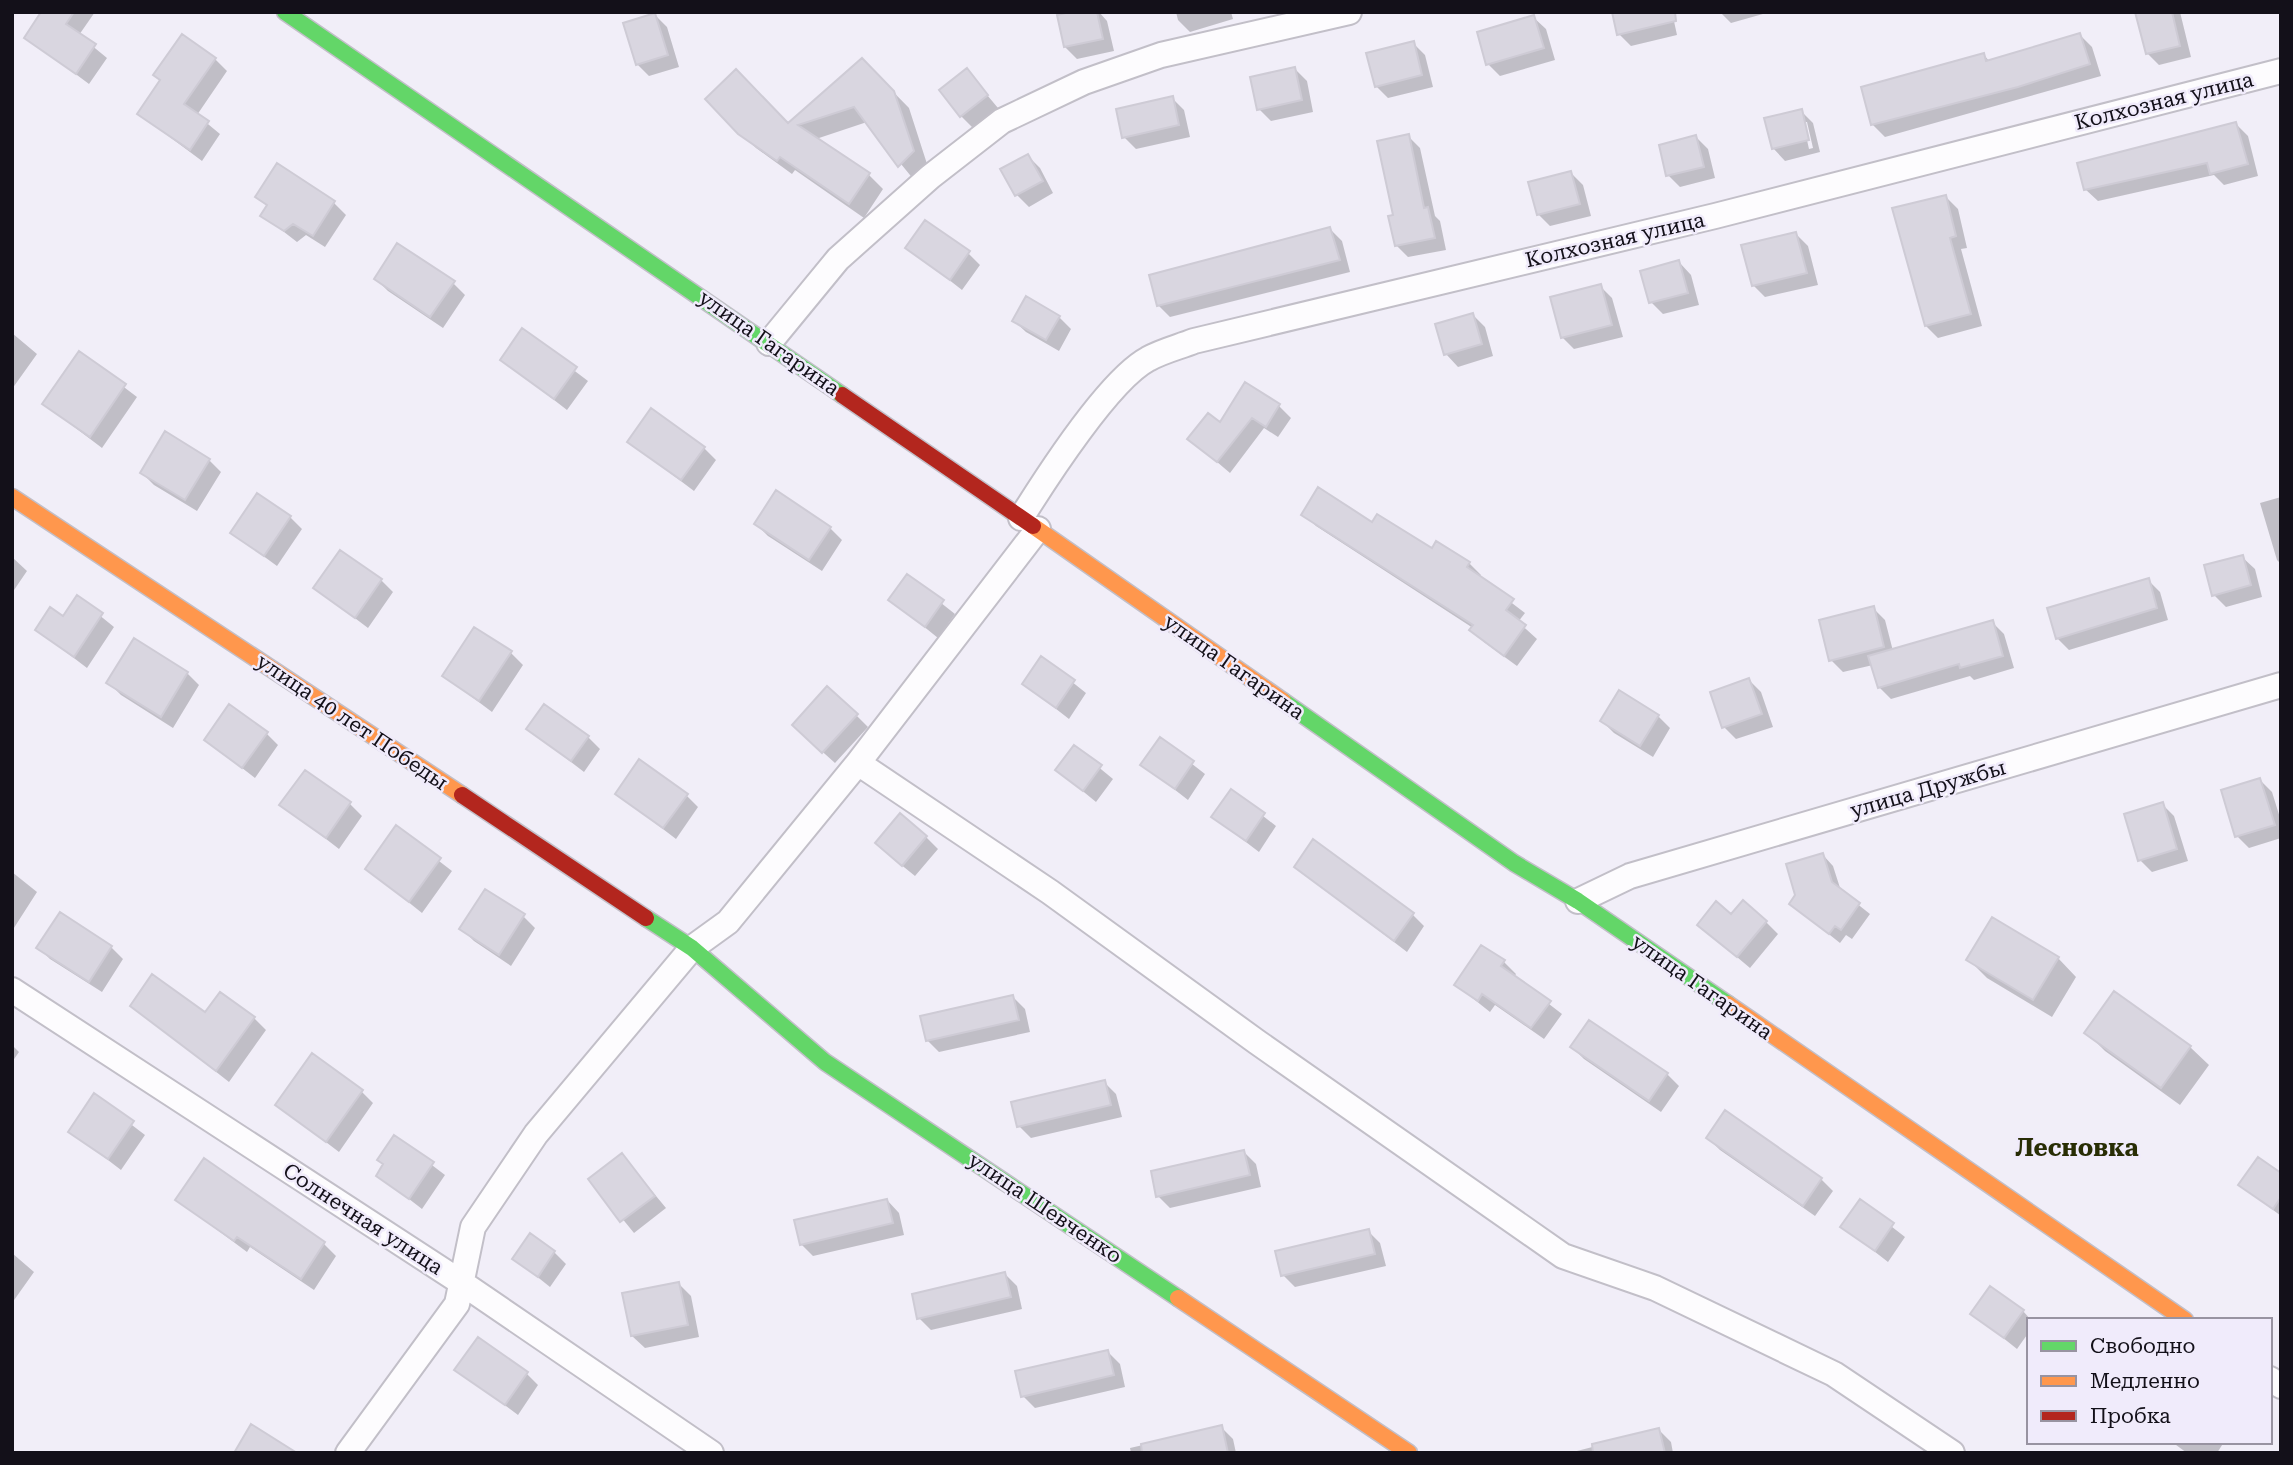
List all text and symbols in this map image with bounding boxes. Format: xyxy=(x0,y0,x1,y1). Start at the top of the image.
street label: Колхозная улица xyxy=(2072,67,2256,135)
street label: Колхозная улица xyxy=(1523,208,1708,272)
street label: улица Гагарина xyxy=(694,285,844,401)
street label: улица Гагарина xyxy=(1159,609,1309,725)
street label: улица 40 лет Победы xyxy=(252,649,452,795)
street label: улица Дружбы xyxy=(1848,755,2008,823)
street label: улица Гагарина xyxy=(1627,929,1777,1045)
district label: Лесновка xyxy=(2015,1134,2139,1162)
street label: улица Шевченко xyxy=(964,1148,1126,1268)
street label: Солнечная улица xyxy=(279,1158,448,1280)
legend xyxy=(2027,1318,2272,1444)
text: Свободно xyxy=(2090,1334,2196,1358)
text: Медленно xyxy=(2090,1369,2200,1393)
text: Пробка xyxy=(2090,1404,2171,1428)

